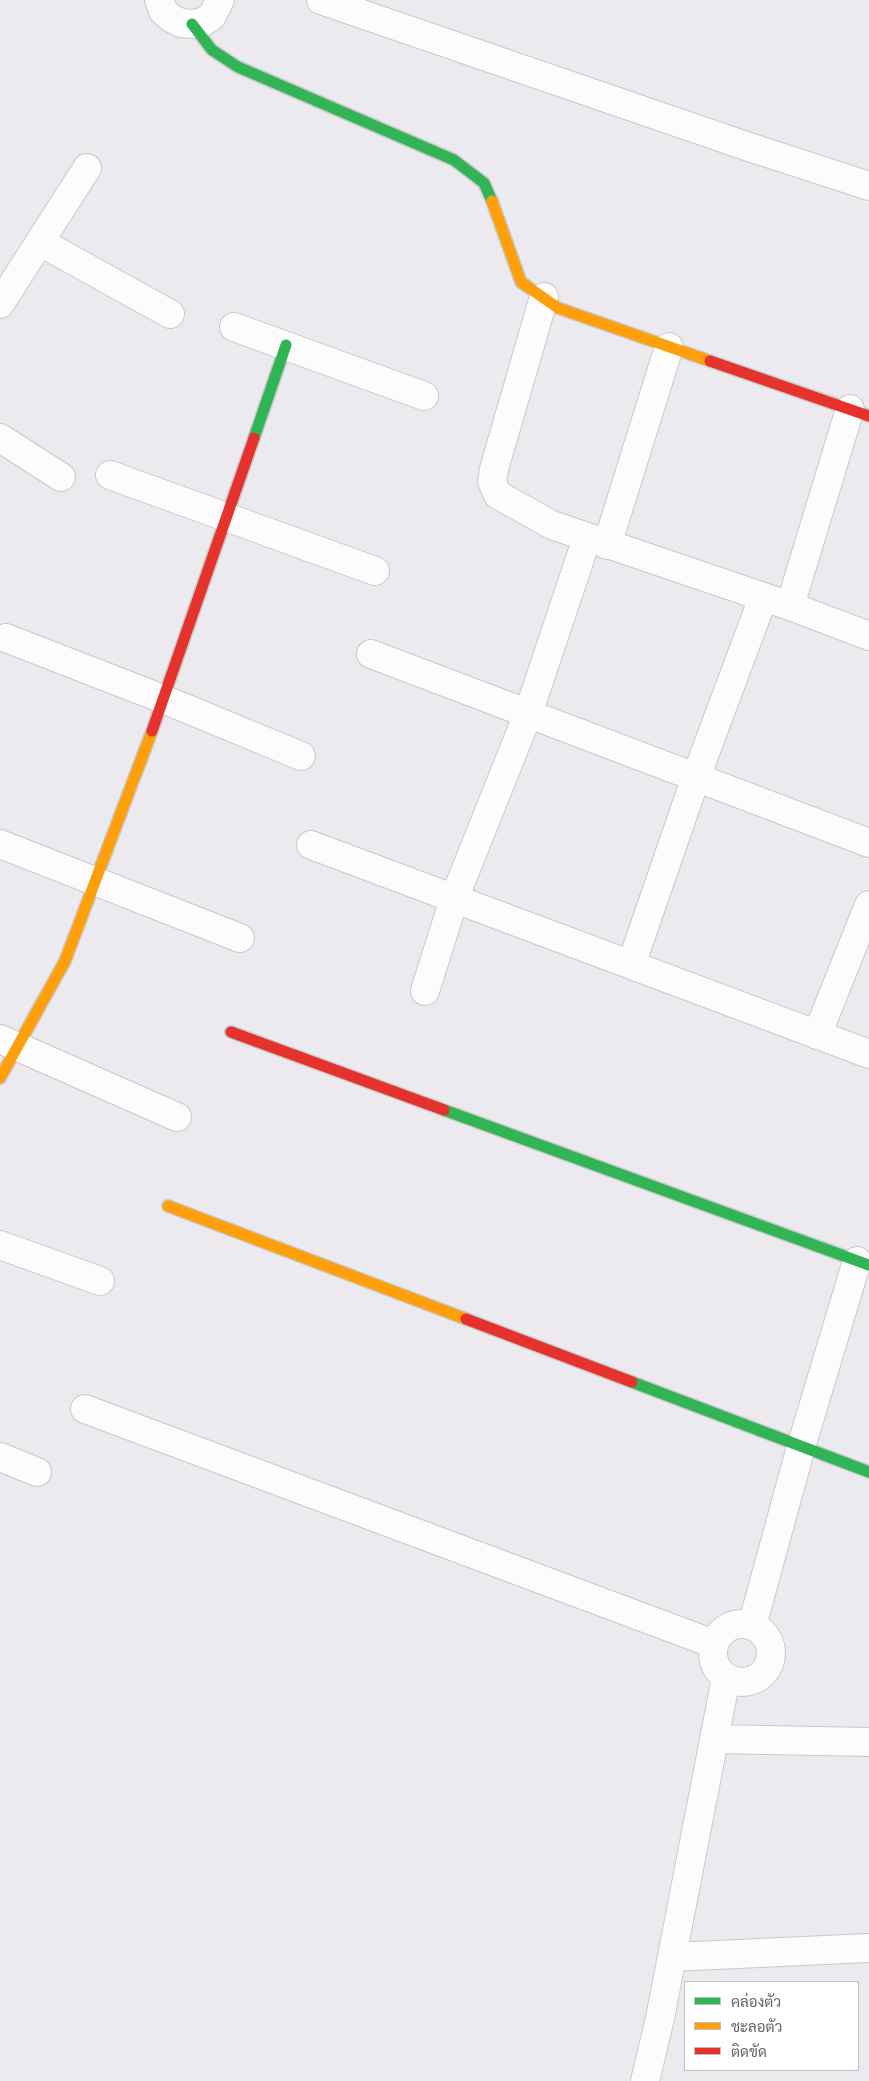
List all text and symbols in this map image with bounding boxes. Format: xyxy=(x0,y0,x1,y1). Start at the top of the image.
legend xyxy=(684,1981,859,2071)
text: คล่องตัว xyxy=(731,1992,781,2011)
text: ชะลอตัว xyxy=(731,2017,782,2036)
text: ติดขัด xyxy=(731,2042,767,2061)

